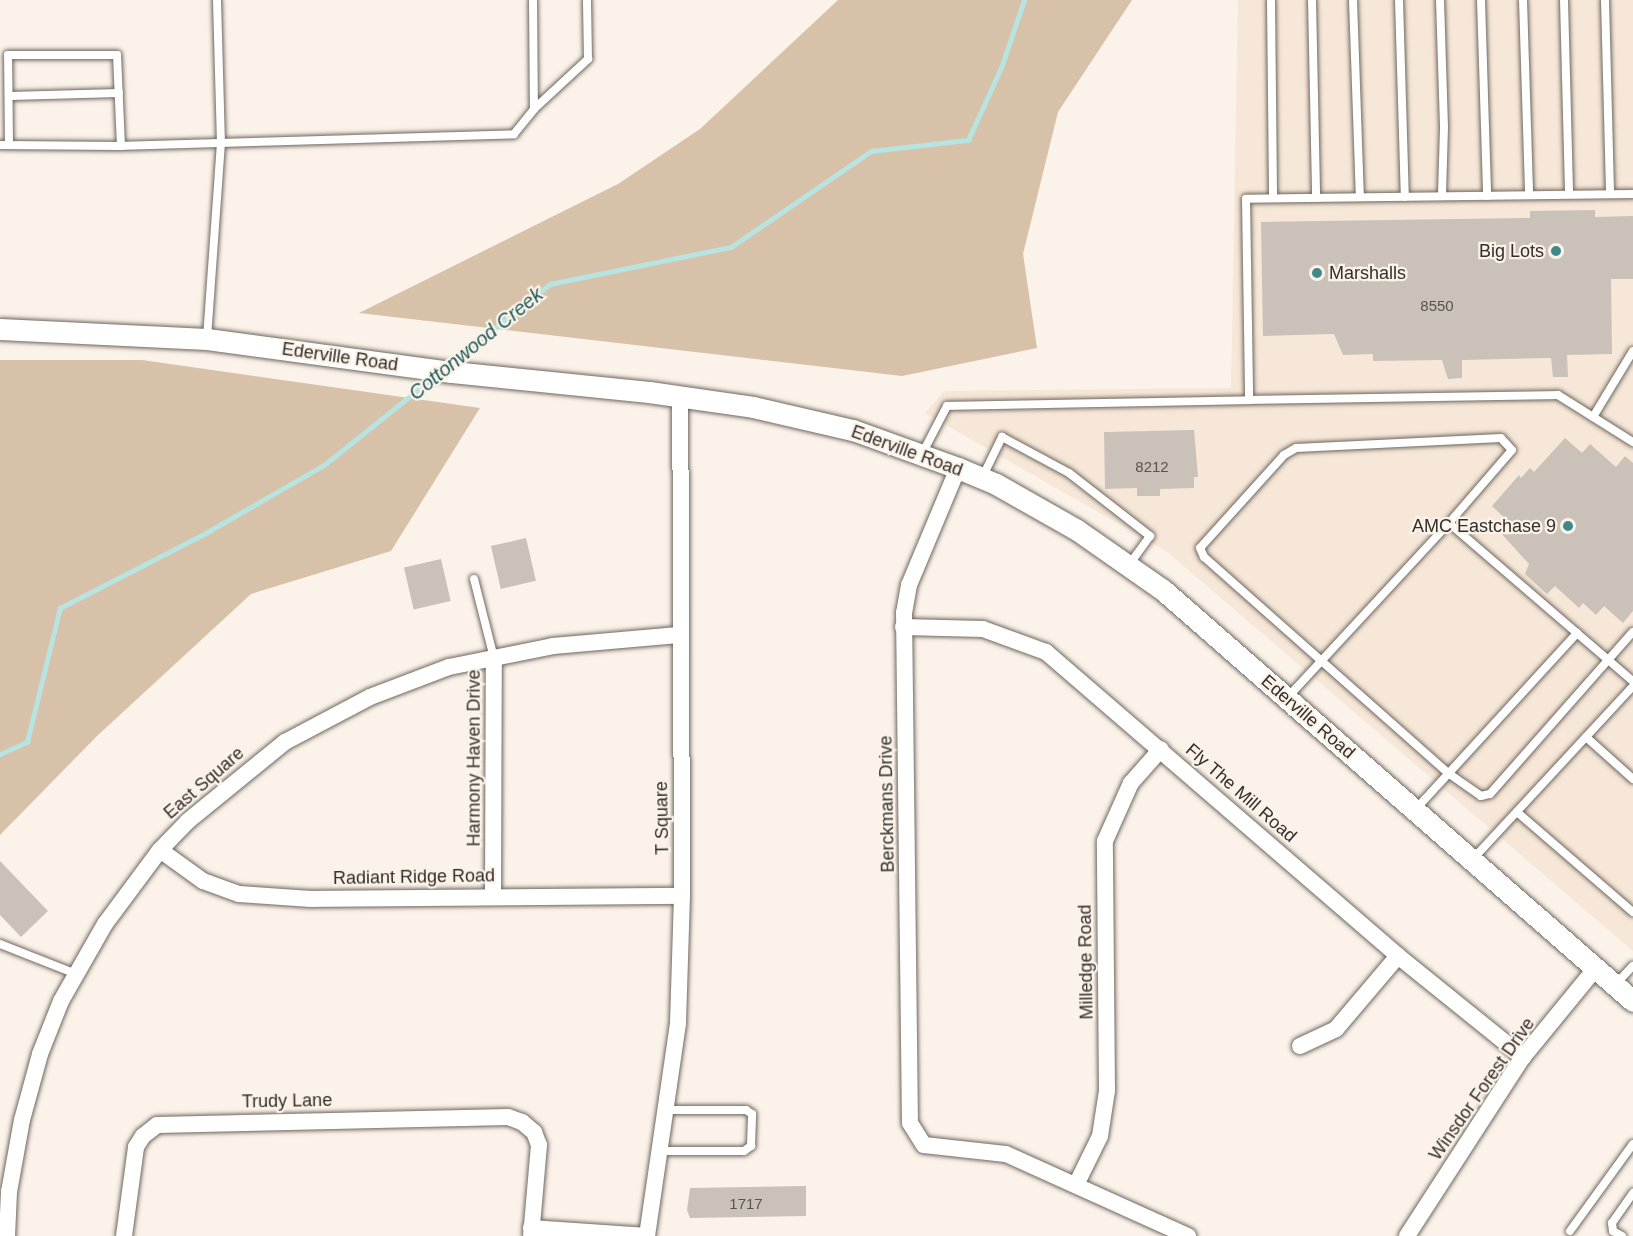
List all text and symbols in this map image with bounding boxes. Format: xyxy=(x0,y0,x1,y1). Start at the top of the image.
place label: Big Lots xyxy=(1479,240,1544,262)
marker: Big Lots xyxy=(1549,244,1563,258)
place label: Marshalls xyxy=(1329,262,1406,284)
marker: Marshalls xyxy=(1310,266,1324,280)
water label: Cottonwood Creek xyxy=(404,283,548,405)
house number: 8550 xyxy=(1420,297,1454,315)
street label: Ederville Road xyxy=(281,338,399,376)
street label: Ederville Road xyxy=(848,421,966,481)
house number: 8212 xyxy=(1135,458,1169,476)
place label: AMC Eastchase 9 xyxy=(1412,515,1556,537)
marker: AMC Eastchase 9 xyxy=(1561,519,1575,533)
street label: Harmony Haven Drive xyxy=(463,669,485,847)
street label: Ederville Road xyxy=(1257,670,1359,764)
street label: Berckmans Drive xyxy=(875,735,899,873)
street label: Fly The Mill Road xyxy=(1181,739,1301,847)
street label: East Square xyxy=(160,742,248,824)
street label: T Square xyxy=(651,781,673,855)
street label: Radiant Ridge Road xyxy=(333,865,495,889)
street label: Milledge Road xyxy=(1074,904,1098,1020)
street label: Winsdor Forest Drive xyxy=(1425,1014,1539,1164)
street label: Trudy Lane xyxy=(242,1089,332,1113)
house number: 1717 xyxy=(729,1195,763,1213)

